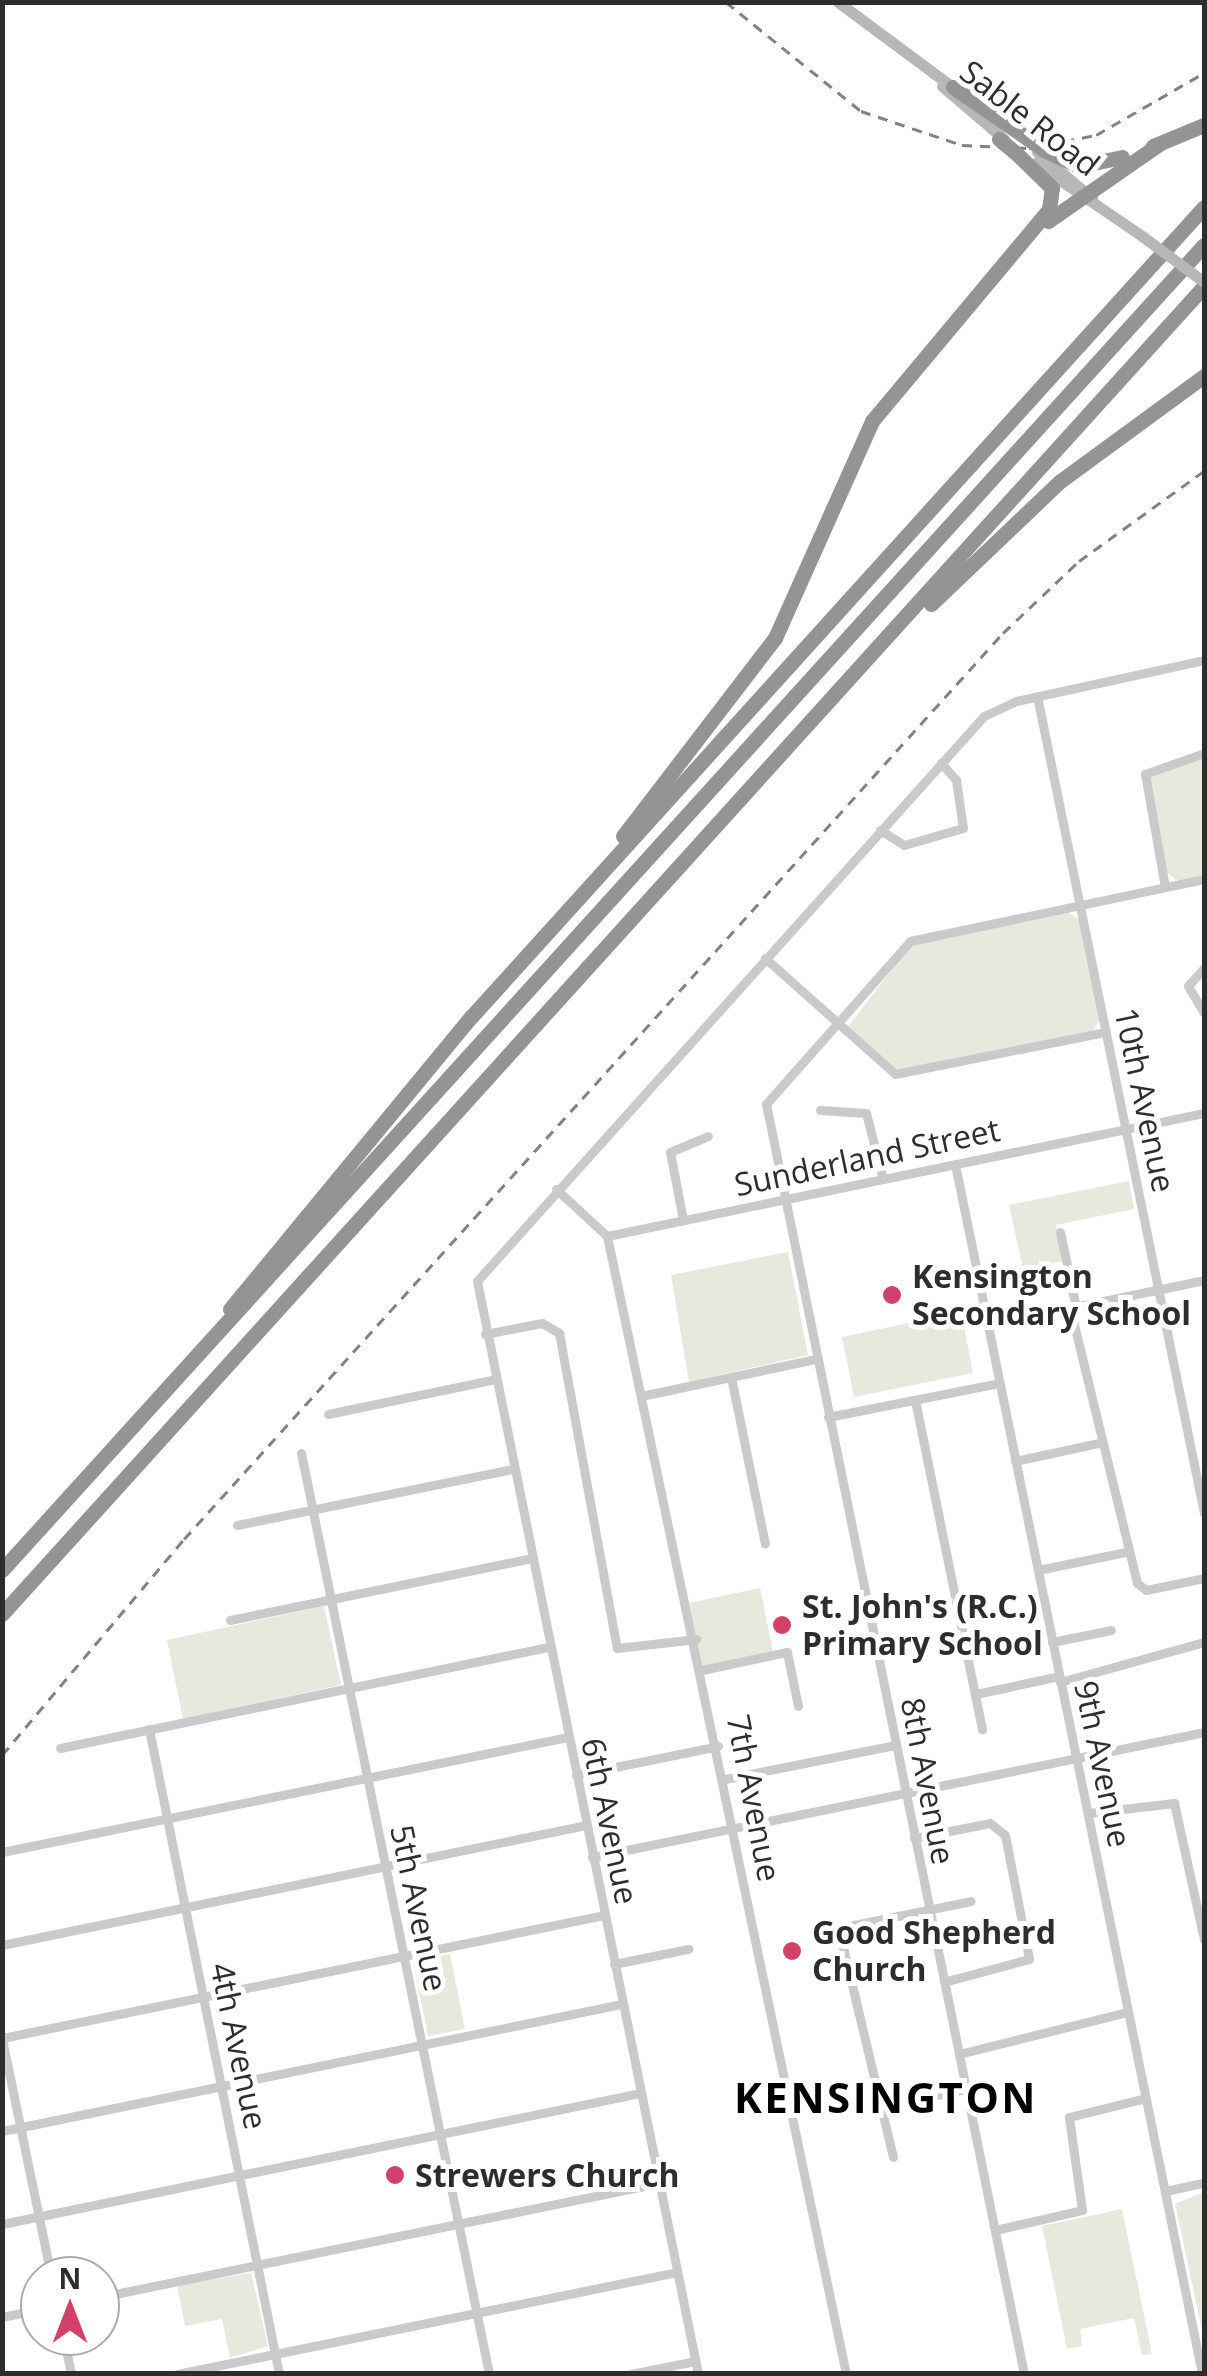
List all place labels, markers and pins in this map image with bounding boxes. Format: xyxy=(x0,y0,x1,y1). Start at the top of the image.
place label: Kensington Secondary School xyxy=(912,1258,1191,1333)
marker: Kensington Secondary School xyxy=(881,1284,903,1306)
place label: St. John's (R.C.) Primary School xyxy=(802,1588,1043,1663)
marker: St. John's (R.C.) Primary School xyxy=(771,1614,793,1636)
place label: Good Shepherd Church xyxy=(812,1914,1056,1989)
marker: Good Shepherd Church xyxy=(781,1940,803,1962)
place label: Strewers Church xyxy=(415,2156,679,2194)
marker: Strewers Church xyxy=(384,2164,406,2186)

